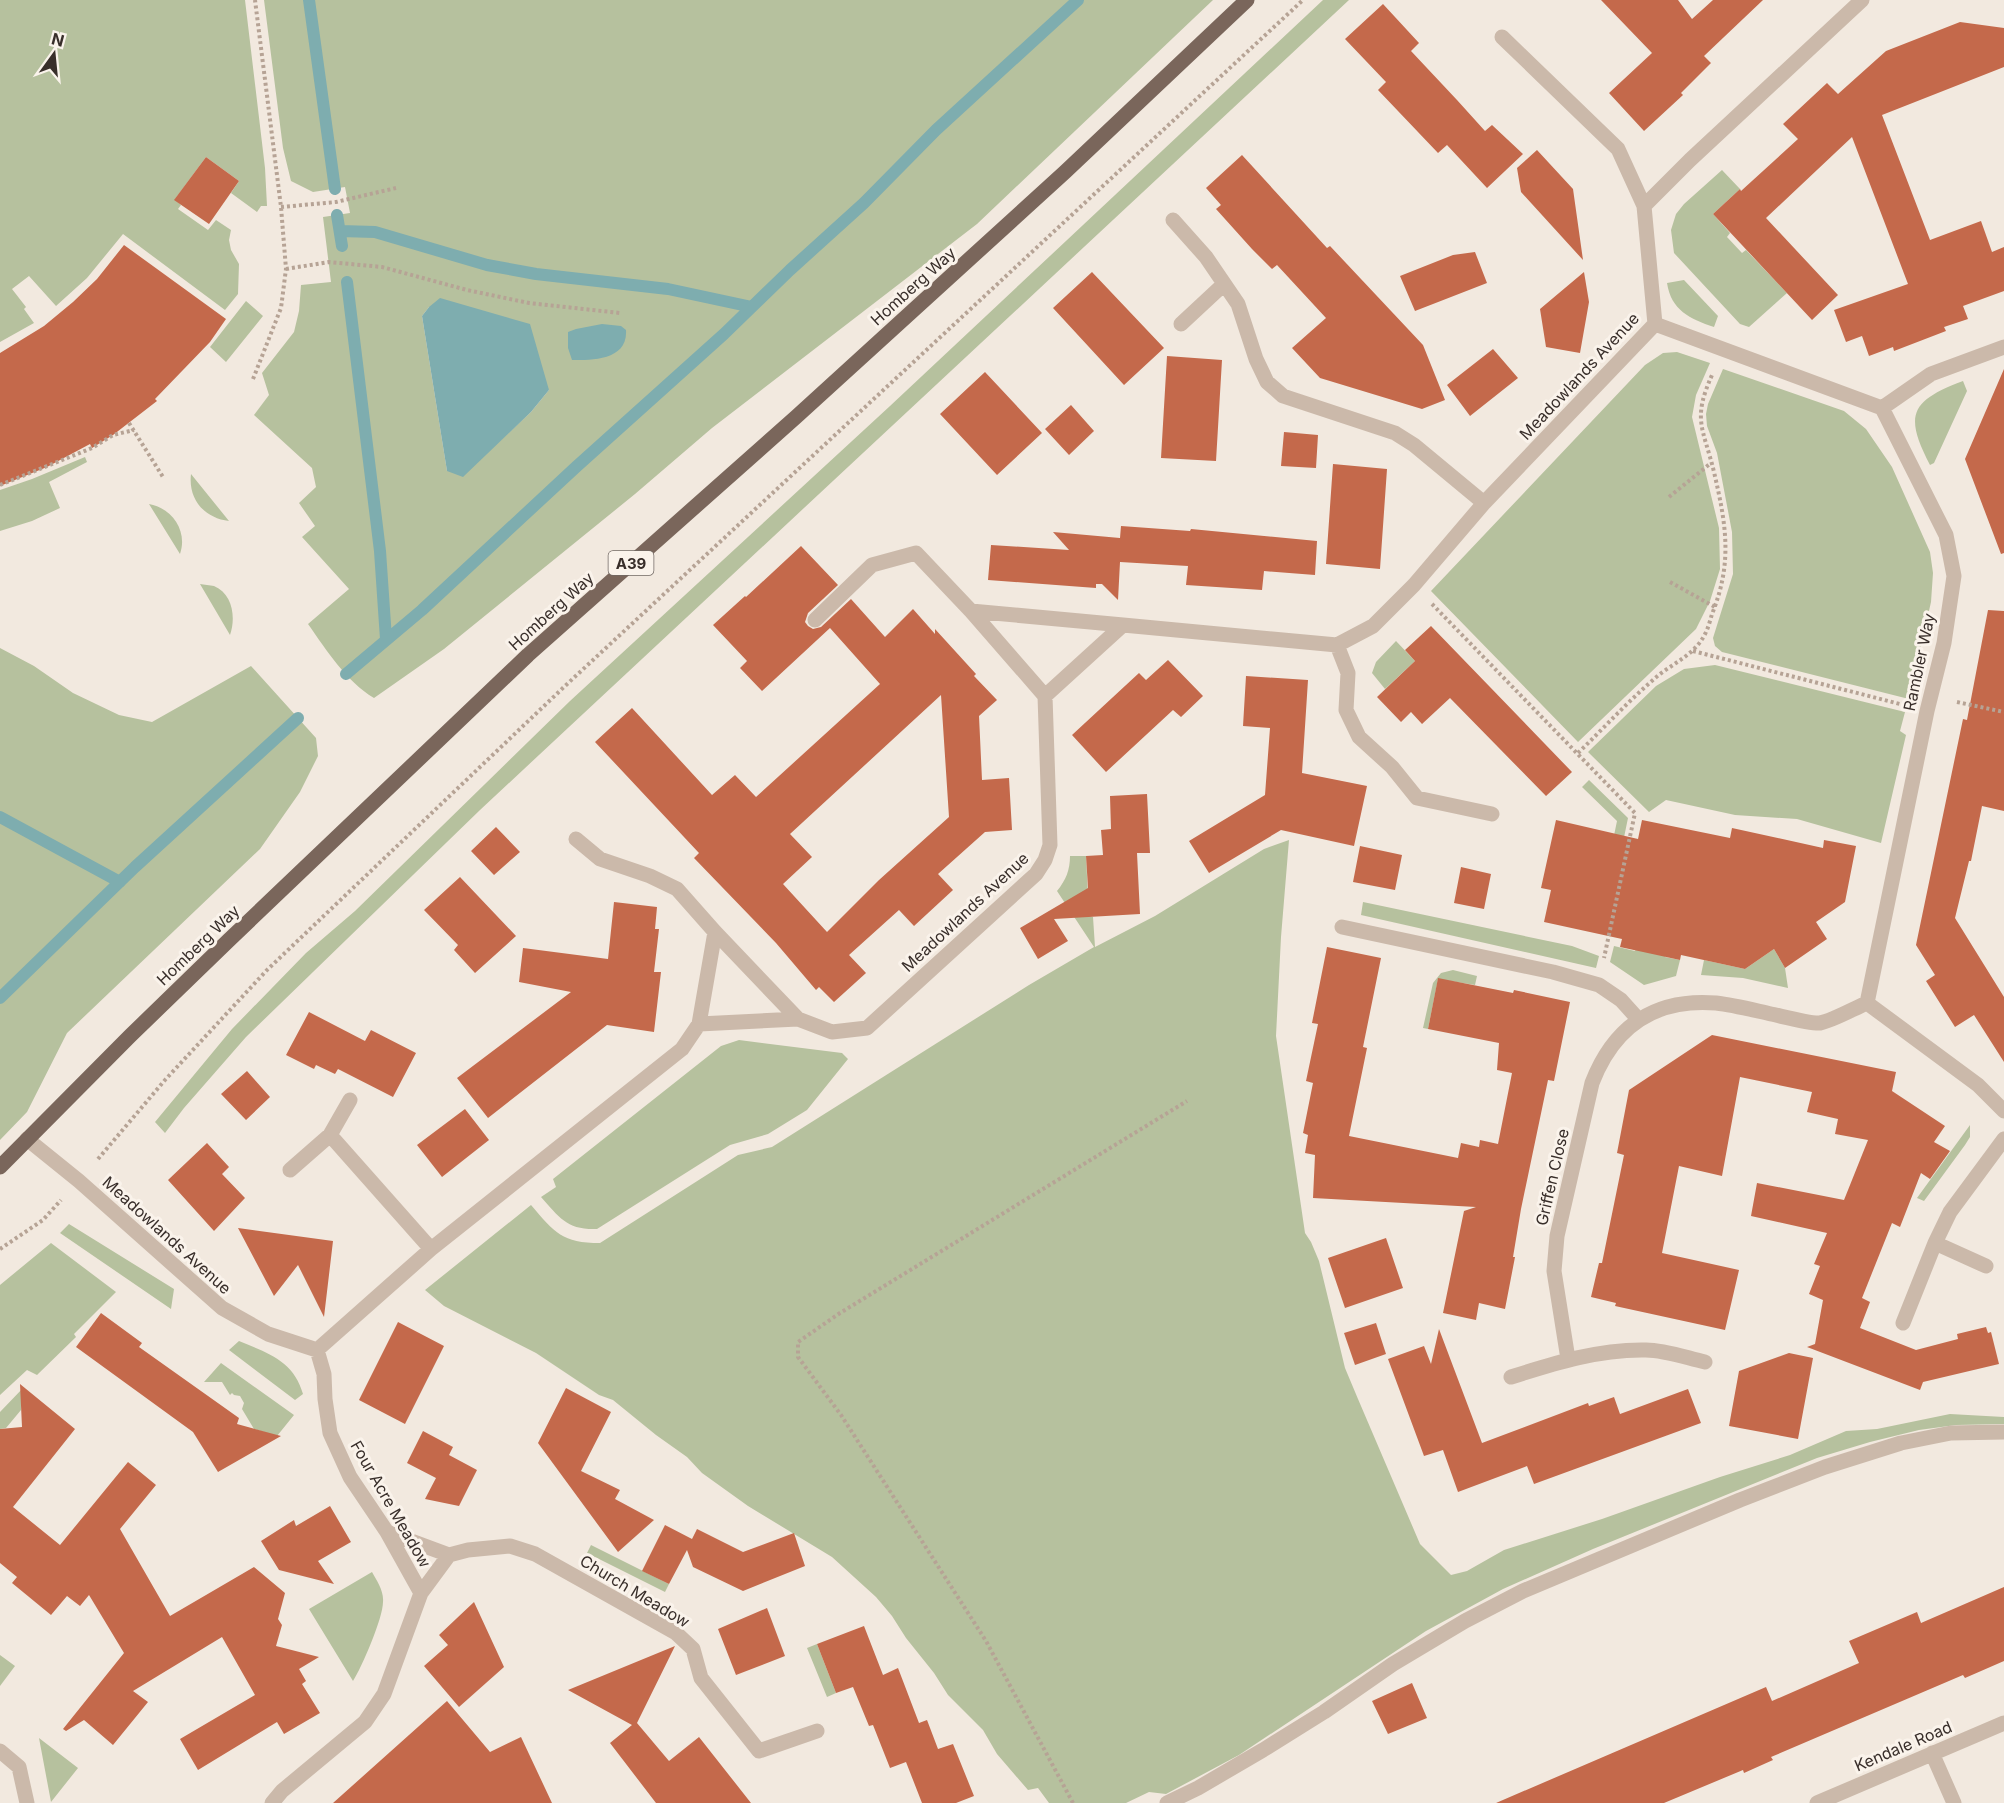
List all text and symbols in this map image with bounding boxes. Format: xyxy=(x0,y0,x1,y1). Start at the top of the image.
north arrow xyxy=(24,24,84,84)
text: N xyxy=(49,28,66,51)
street label: Homberg Way xyxy=(866,243,960,329)
street label: Meadowlands Avenue xyxy=(1515,308,1643,444)
road number: A39 xyxy=(608,551,654,575)
street label: Homberg Way xyxy=(504,568,598,654)
street label: Rambler Way xyxy=(1899,611,1939,713)
street label: Meadowlands Avenue xyxy=(897,848,1033,976)
street label: Homberg Way xyxy=(152,901,244,989)
street label: Griffen Close xyxy=(1531,1126,1573,1228)
street label: Meadowlands Avenue xyxy=(98,1172,236,1298)
street label: Four Acre Meadow xyxy=(347,1437,435,1571)
street label: Church Meadow xyxy=(576,1550,694,1632)
street label: Kendale Road xyxy=(1851,1716,1955,1776)

